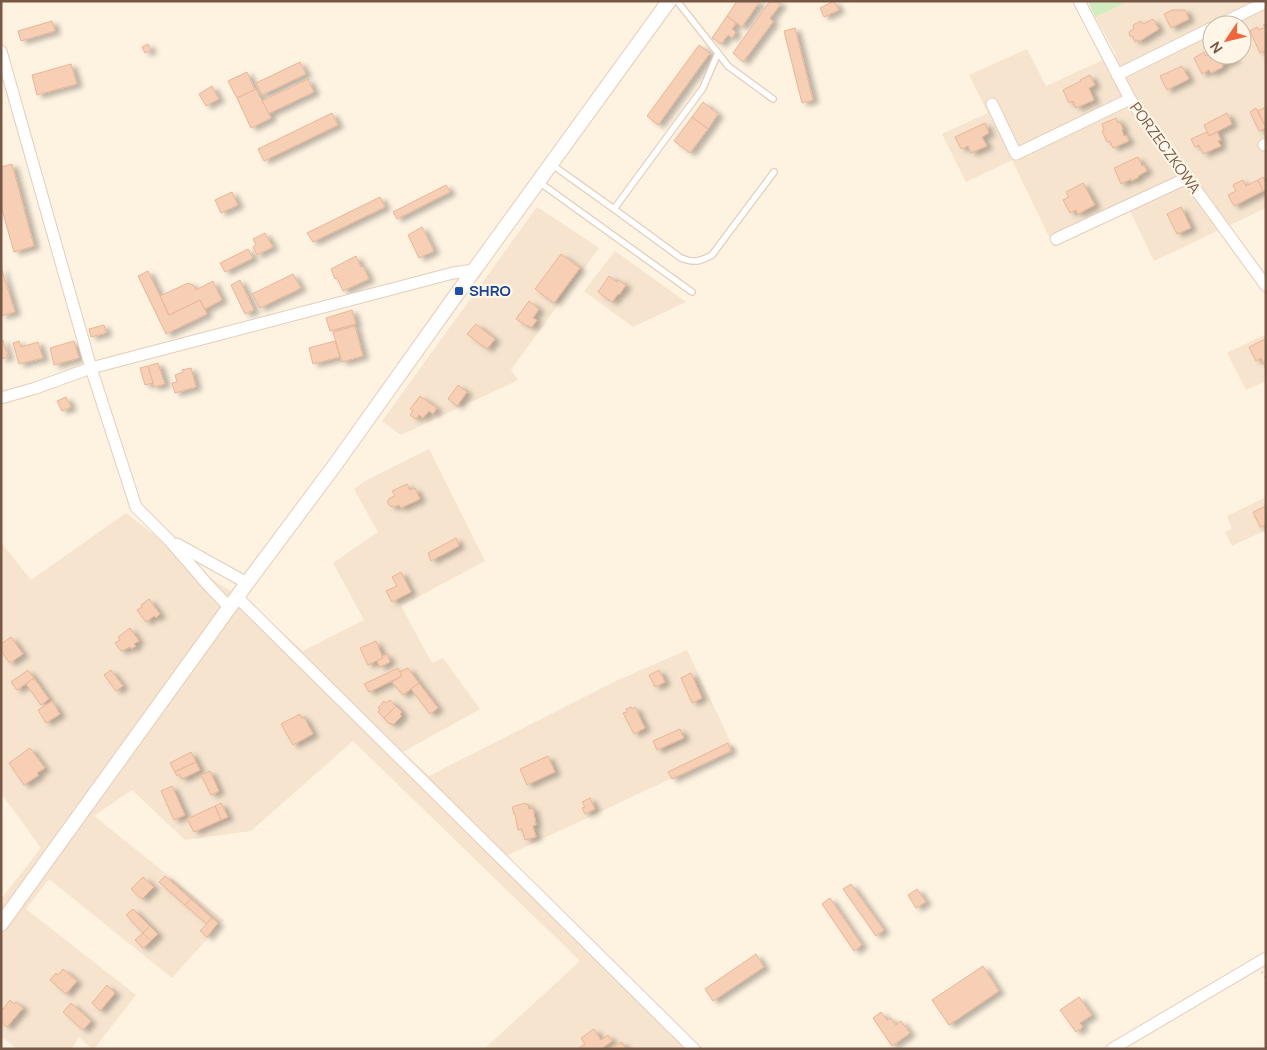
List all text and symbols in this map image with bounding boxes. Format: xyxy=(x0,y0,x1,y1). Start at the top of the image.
north arrow xyxy=(1202,15,1252,65)
text: N xyxy=(1205,38,1227,57)
street label: PORZECZKOWA xyxy=(1125,98,1206,198)
place label: SHRO xyxy=(469,280,511,301)
marker: SHRO xyxy=(453,285,465,297)

